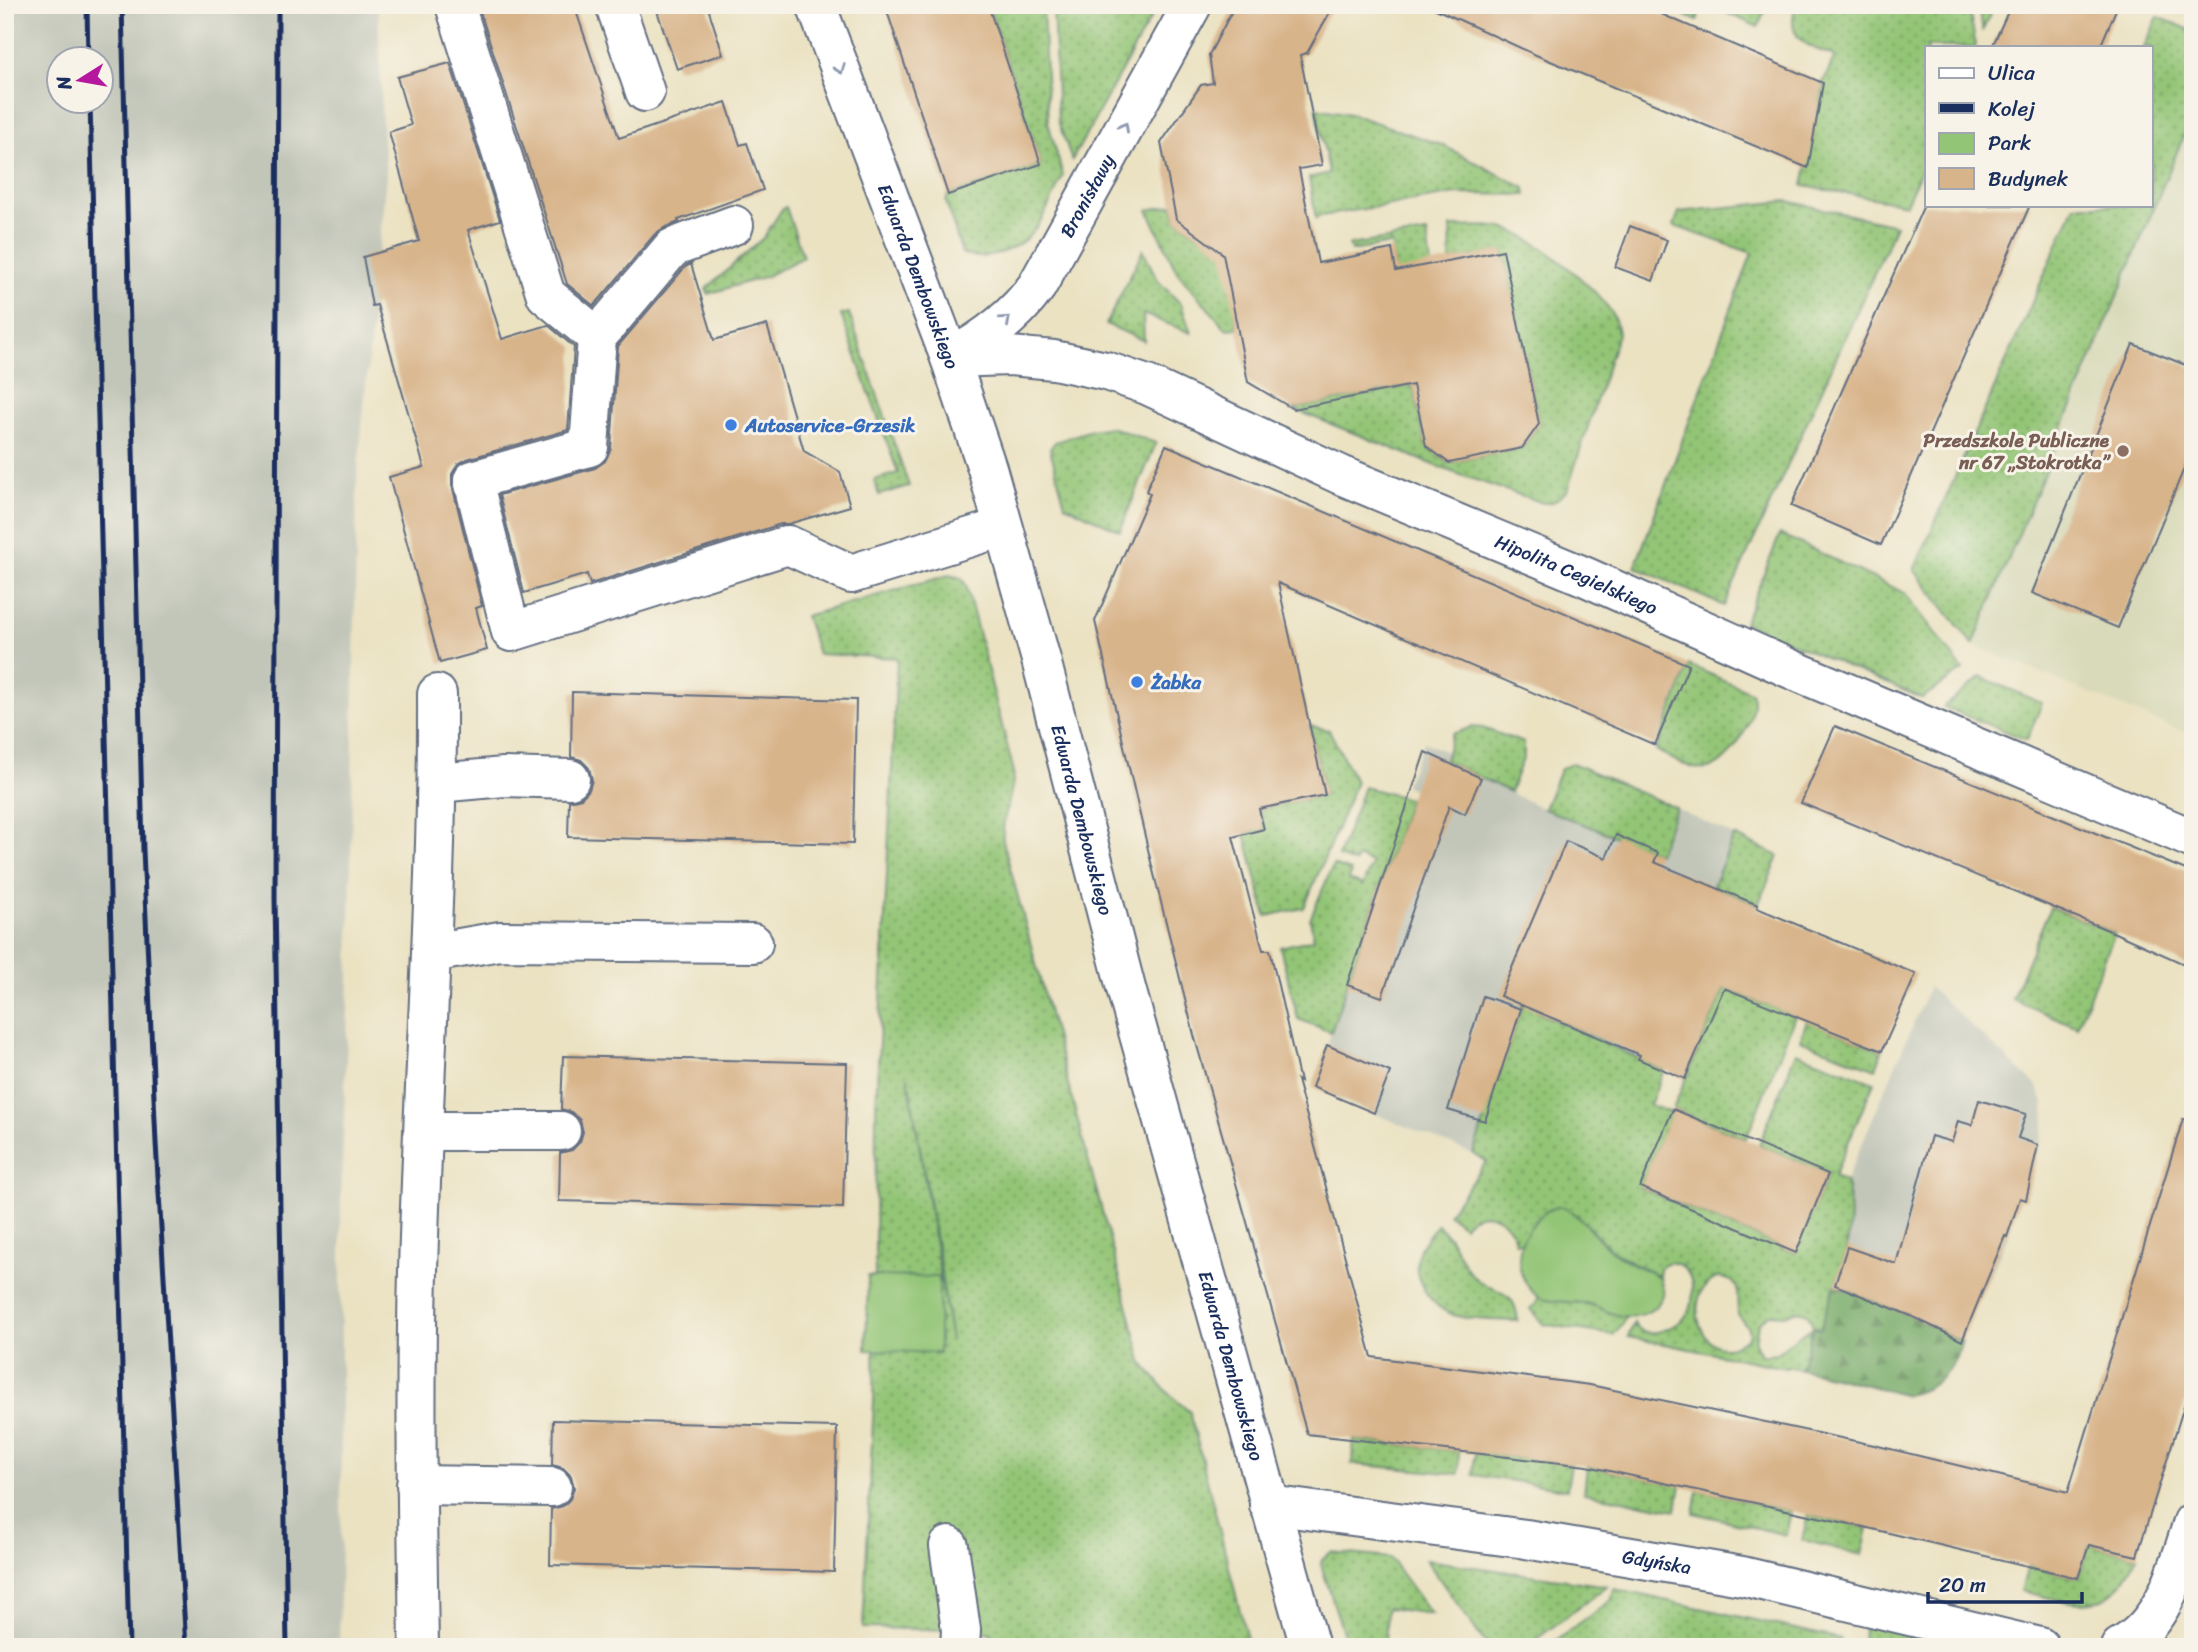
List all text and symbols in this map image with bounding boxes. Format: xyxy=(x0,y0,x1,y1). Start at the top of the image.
north arrow xyxy=(46,46,116,116)
legend xyxy=(1925,46,2152,206)
text: Ulica xyxy=(1988,54,2035,92)
one-way arrow xyxy=(832,63,846,75)
text: N xyxy=(46,73,81,94)
text: Kolej xyxy=(1988,90,2035,128)
one-way arrow xyxy=(1116,122,1129,134)
text: Park xyxy=(1988,124,2031,162)
street label: Bronisławy xyxy=(1050,147,1124,244)
text: Budynek xyxy=(1988,160,2069,198)
street label: Edwarda Dembowskiego xyxy=(869,179,969,374)
one-way arrow xyxy=(998,316,1011,329)
place label: Autoservice-Grzesik xyxy=(744,409,915,442)
marker: Autoservice-Grzesik xyxy=(723,417,739,433)
place label: Przedszkole Publiczne nr 67 „Stokrotka” xyxy=(1923,424,2111,479)
marker: Przedszkole Publiczne nr 67 „Stokrotka” xyxy=(2115,443,2131,459)
street label: Hipolita Cegielskiego xyxy=(1490,524,1664,624)
place label: Żabka xyxy=(1150,666,1201,699)
marker: Żabka xyxy=(1129,674,1145,690)
street label: Edwarda Dembowskiego xyxy=(1042,721,1123,919)
street label: Edwarda Dembowskiego xyxy=(1189,1267,1274,1465)
street label: Gdyńska xyxy=(1620,1539,1694,1584)
scale bar xyxy=(1928,1561,2082,1605)
text: 20 m xyxy=(1939,1566,1986,1604)

